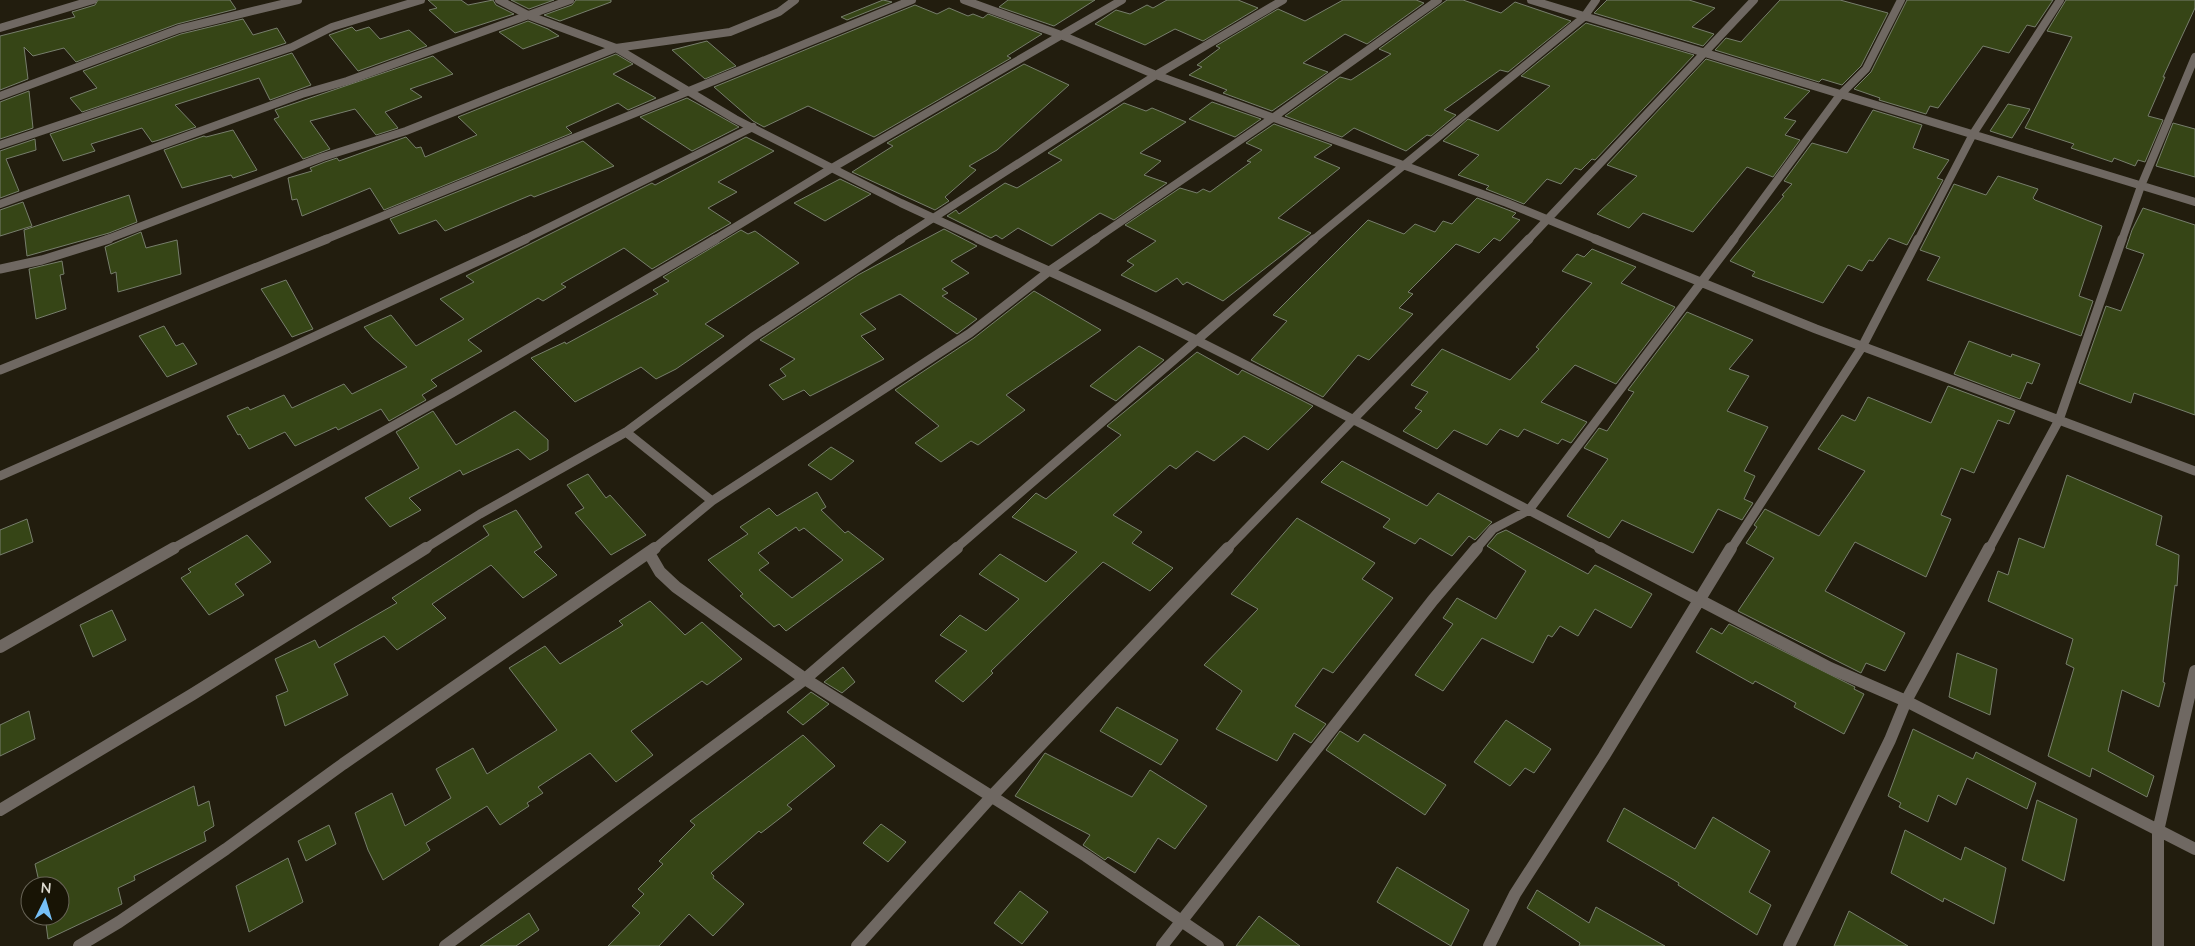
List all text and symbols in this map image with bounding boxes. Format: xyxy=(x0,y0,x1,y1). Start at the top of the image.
north arrow xyxy=(20,876,70,926)
text: N xyxy=(40,879,52,896)

